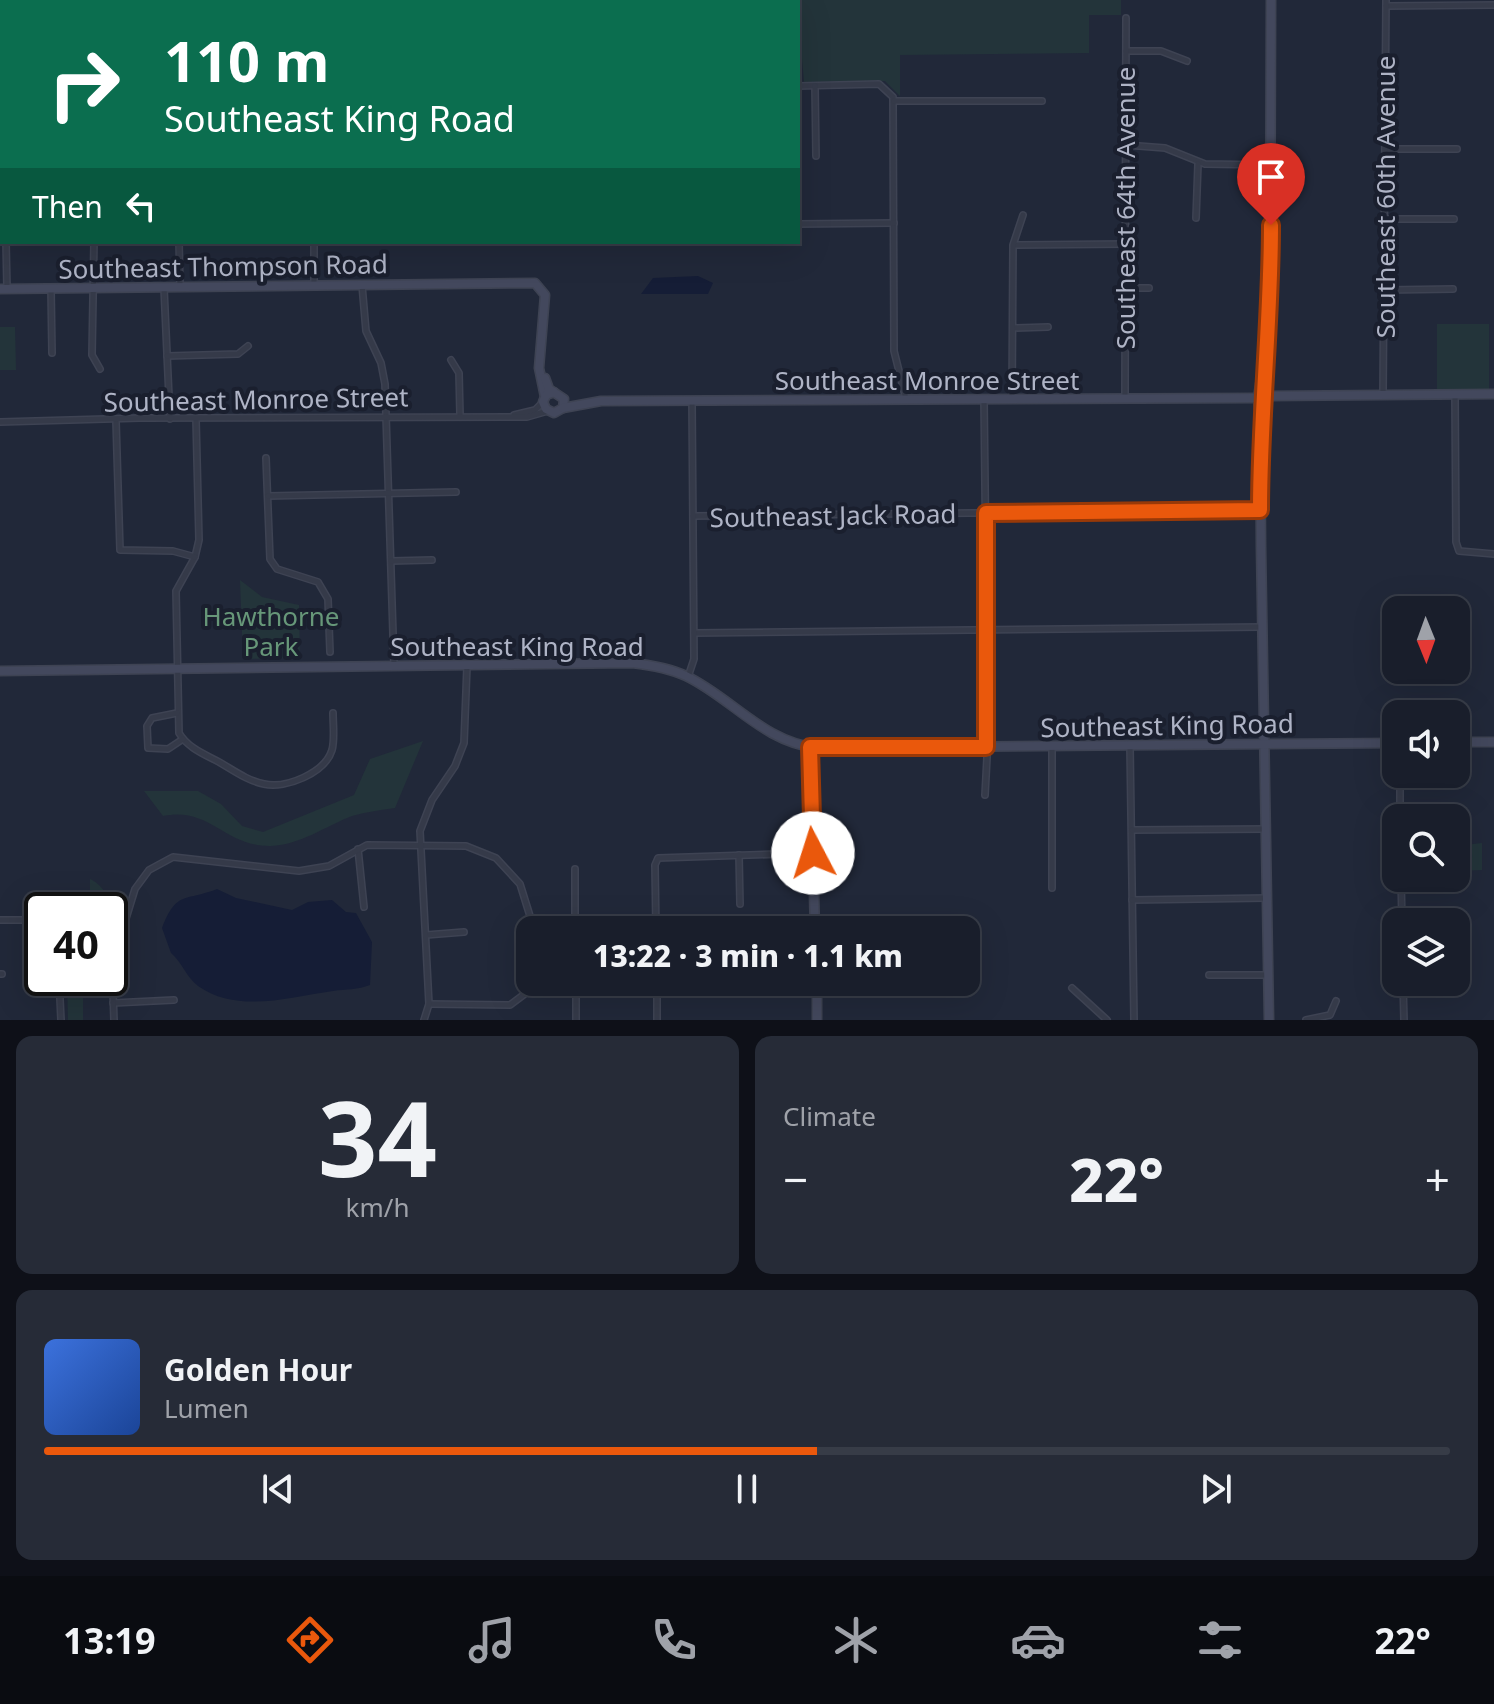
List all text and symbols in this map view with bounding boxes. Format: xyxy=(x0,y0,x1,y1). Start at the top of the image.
text: 110 m xyxy=(164,22,329,98)
icon: right xyxy=(32,32,136,136)
street label: Southeast 60th Avenue xyxy=(1367,56,1403,338)
street label: Southeast 64th Avenue xyxy=(1107,67,1143,349)
text: Southeast King Road xyxy=(164,94,515,143)
pin xyxy=(1237,143,1305,225)
icon: arrive xyxy=(1249,155,1293,199)
icon: left xyxy=(119,184,163,228)
text: Then xyxy=(32,186,103,227)
street label: Southeast Thompson Road xyxy=(58,245,388,287)
street label: Southeast Monroe Street xyxy=(775,362,1079,398)
street label: Southeast Monroe Street xyxy=(103,378,409,420)
street label: Southeast Jack Road xyxy=(709,495,957,535)
north arrow xyxy=(1382,596,1470,684)
map controls xyxy=(1382,596,1470,996)
park label: Hawthorne Park xyxy=(203,598,339,664)
street label: Southeast King Road xyxy=(390,628,644,664)
button: sound xyxy=(1382,700,1470,788)
street label: Southeast King Road xyxy=(1040,705,1294,745)
button: search xyxy=(1382,804,1470,892)
position arrow xyxy=(771,811,855,895)
speed limit sign: 40 xyxy=(24,892,128,996)
button: layers xyxy=(1382,908,1470,996)
text: 13:22 · 3 min · 1.1 km xyxy=(593,935,903,976)
text: 34 xyxy=(318,1066,437,1207)
text: Climate xyxy=(783,1098,876,1134)
text: 22° xyxy=(1069,1138,1164,1220)
text: − xyxy=(783,1149,808,1209)
text: + xyxy=(1425,1149,1450,1209)
text: km/h xyxy=(346,1189,409,1225)
text: Golden Hour xyxy=(164,1349,352,1390)
text: Lumen xyxy=(164,1390,249,1426)
icon: previous xyxy=(256,1467,300,1511)
icon: pause xyxy=(725,1467,769,1511)
icon: next xyxy=(1194,1467,1238,1511)
icon: directions xyxy=(282,1612,338,1668)
icon: music xyxy=(464,1612,520,1668)
icon: phone xyxy=(646,1612,702,1668)
icon: climate xyxy=(828,1612,884,1668)
icon: car xyxy=(1010,1612,1066,1668)
icon: filters xyxy=(1192,1612,1248,1668)
text: 13:19 xyxy=(63,1616,156,1665)
text: 22° xyxy=(1374,1616,1431,1665)

